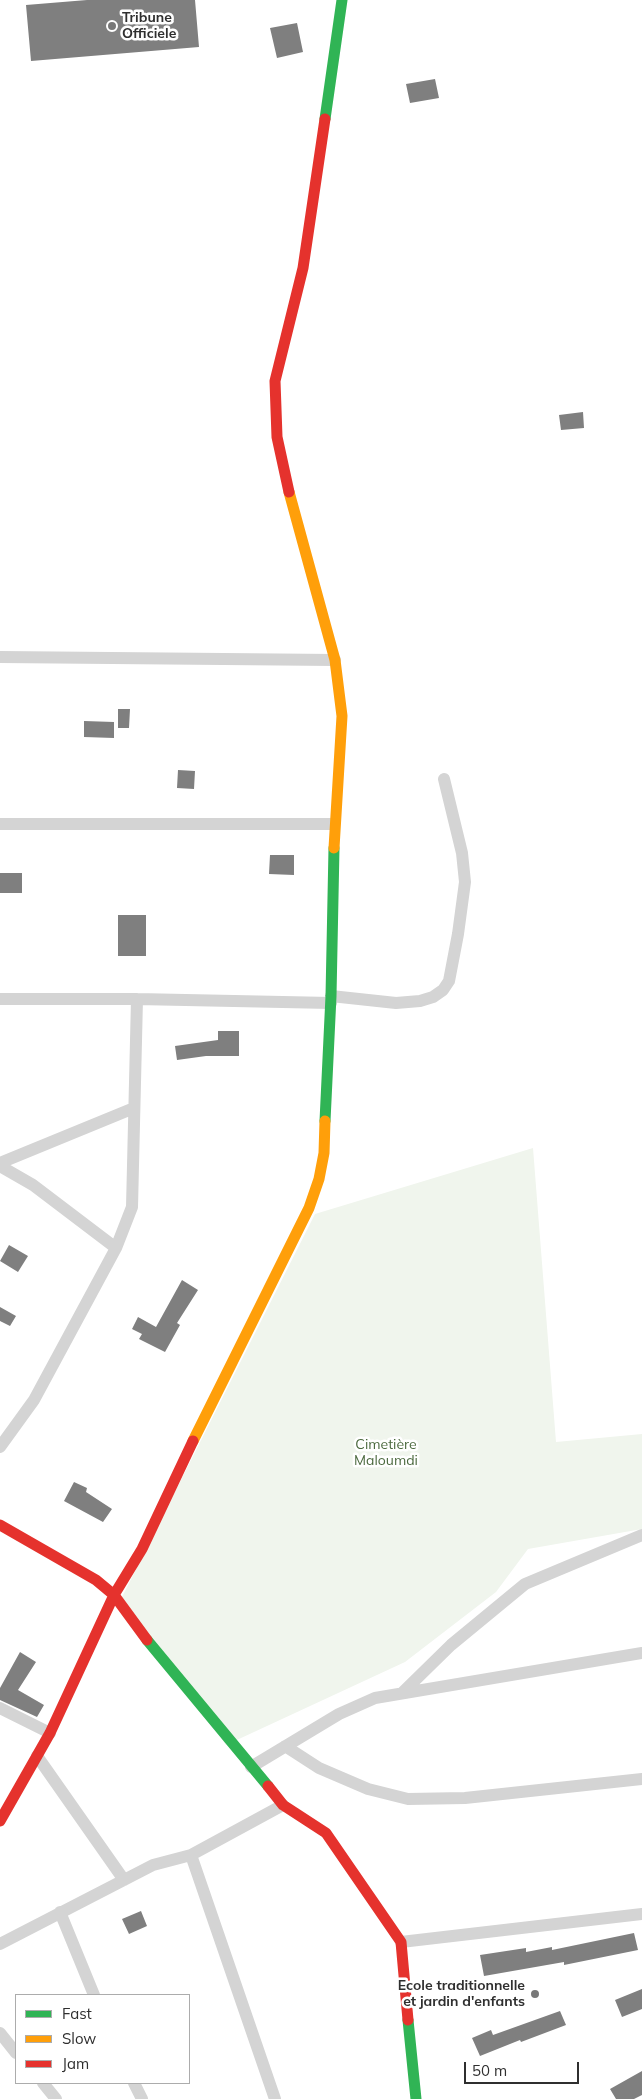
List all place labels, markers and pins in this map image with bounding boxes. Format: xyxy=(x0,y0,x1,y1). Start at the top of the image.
place label: Tribune Officiele xyxy=(122,10,176,42)
marker: Tribune Officiele xyxy=(106,20,118,32)
place label: Ecole traditionnelle et jardin d'enfants xyxy=(398,1978,525,2010)
marker: Ecole traditionnelle et jardin d'enfants xyxy=(529,1988,541,2000)

